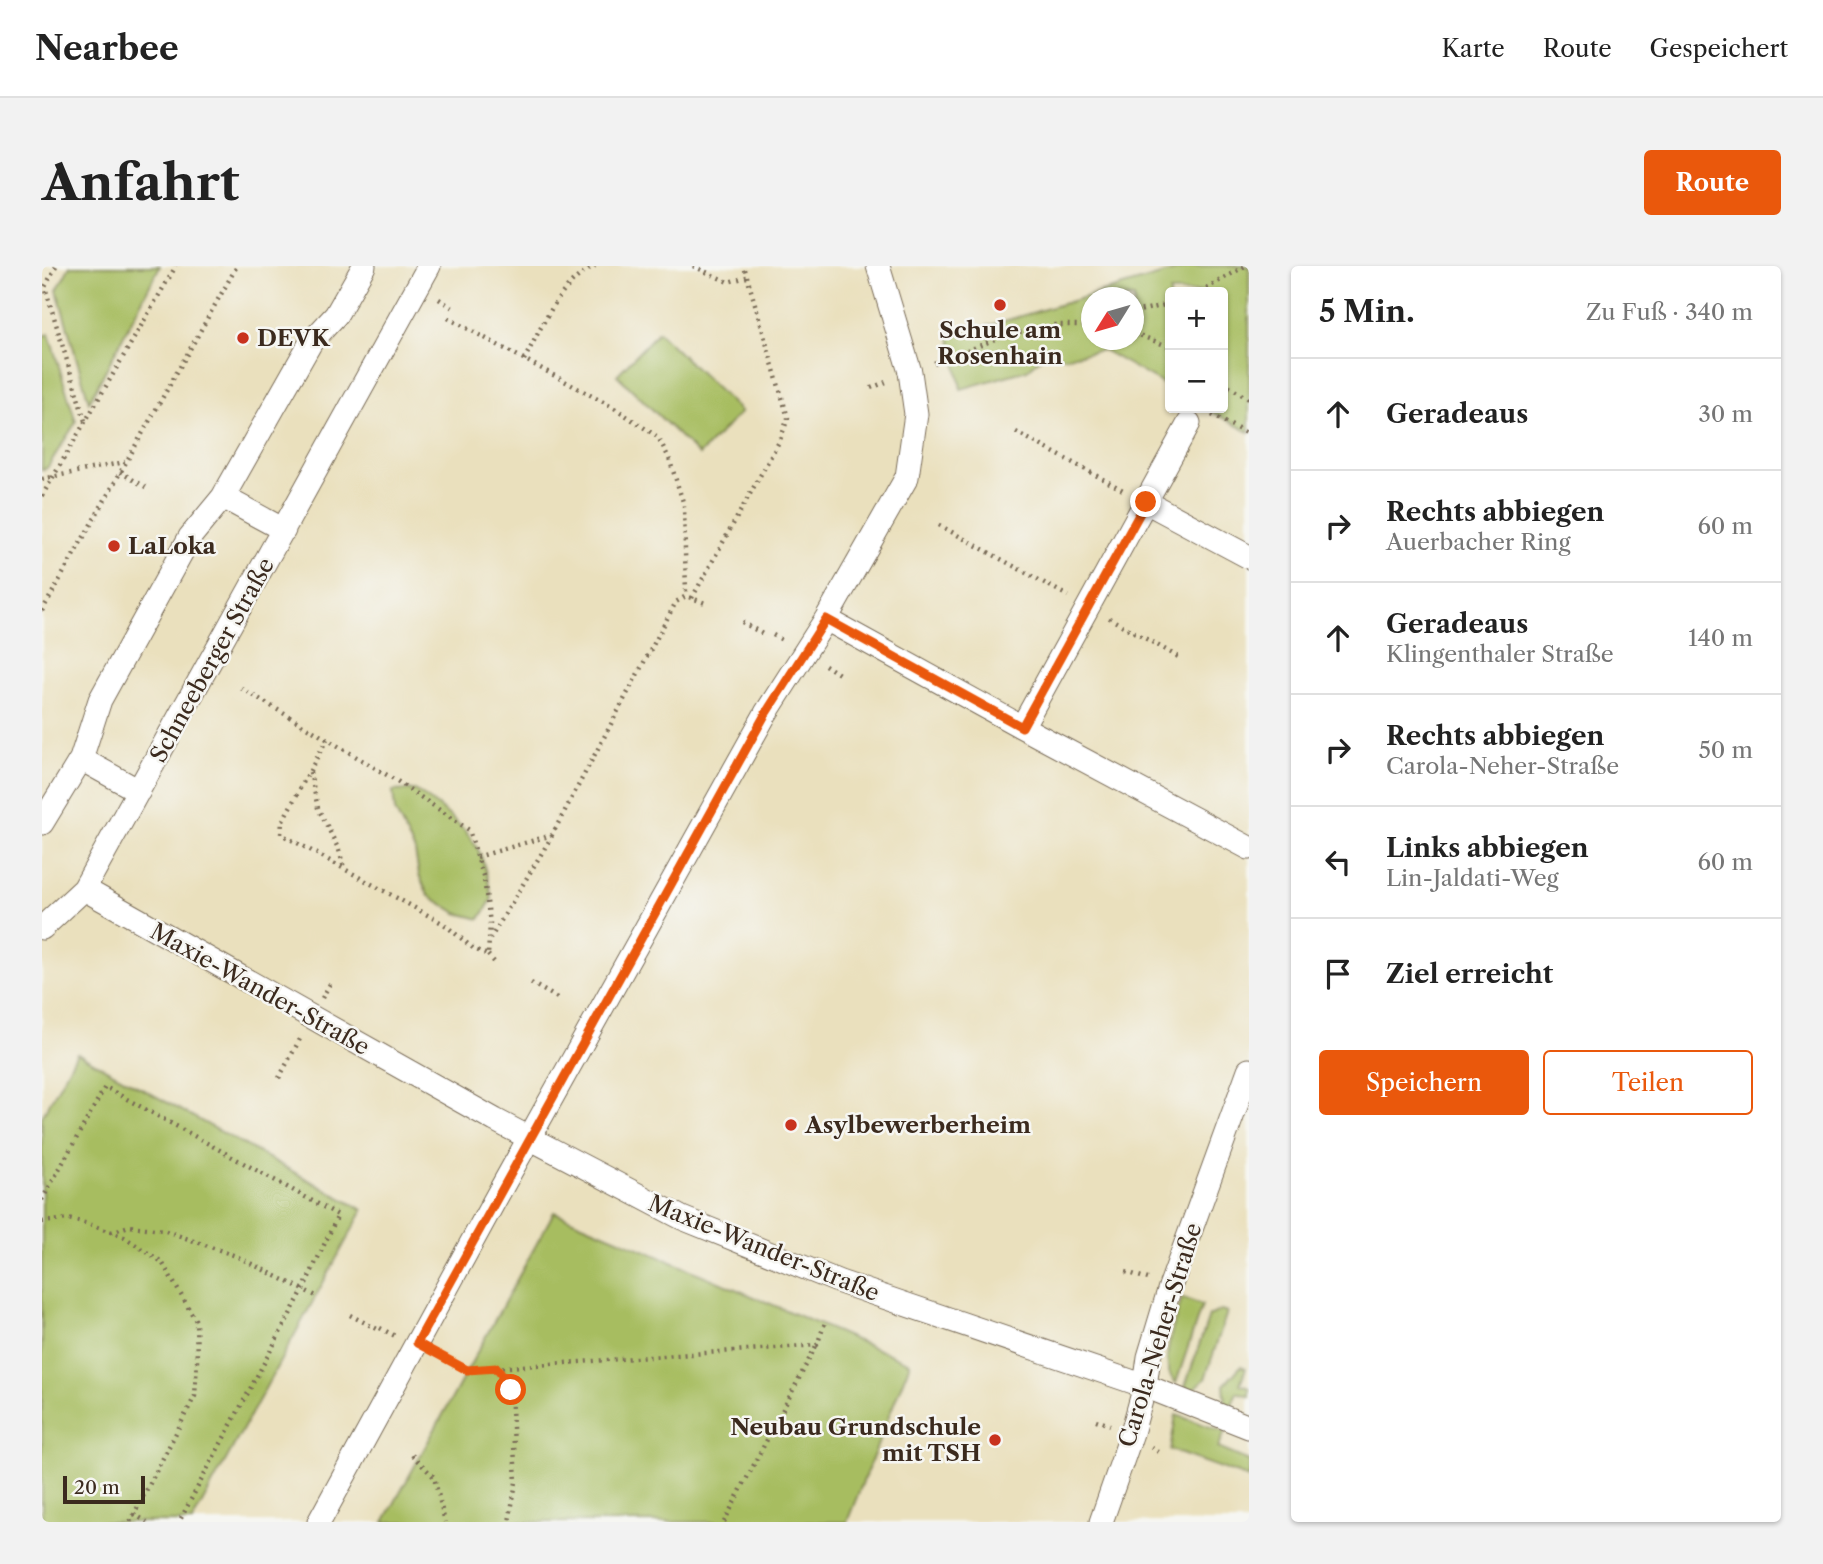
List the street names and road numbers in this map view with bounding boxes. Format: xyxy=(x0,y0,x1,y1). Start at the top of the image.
street label: Schneeberger Straße xyxy=(144,553,280,767)
street label: Maxie-Wander-Straße xyxy=(146,917,374,1061)
street label: Maxie-Wander-Straße xyxy=(645,1189,883,1307)
street label: Carola-Neher-Straße xyxy=(1113,1219,1207,1451)

